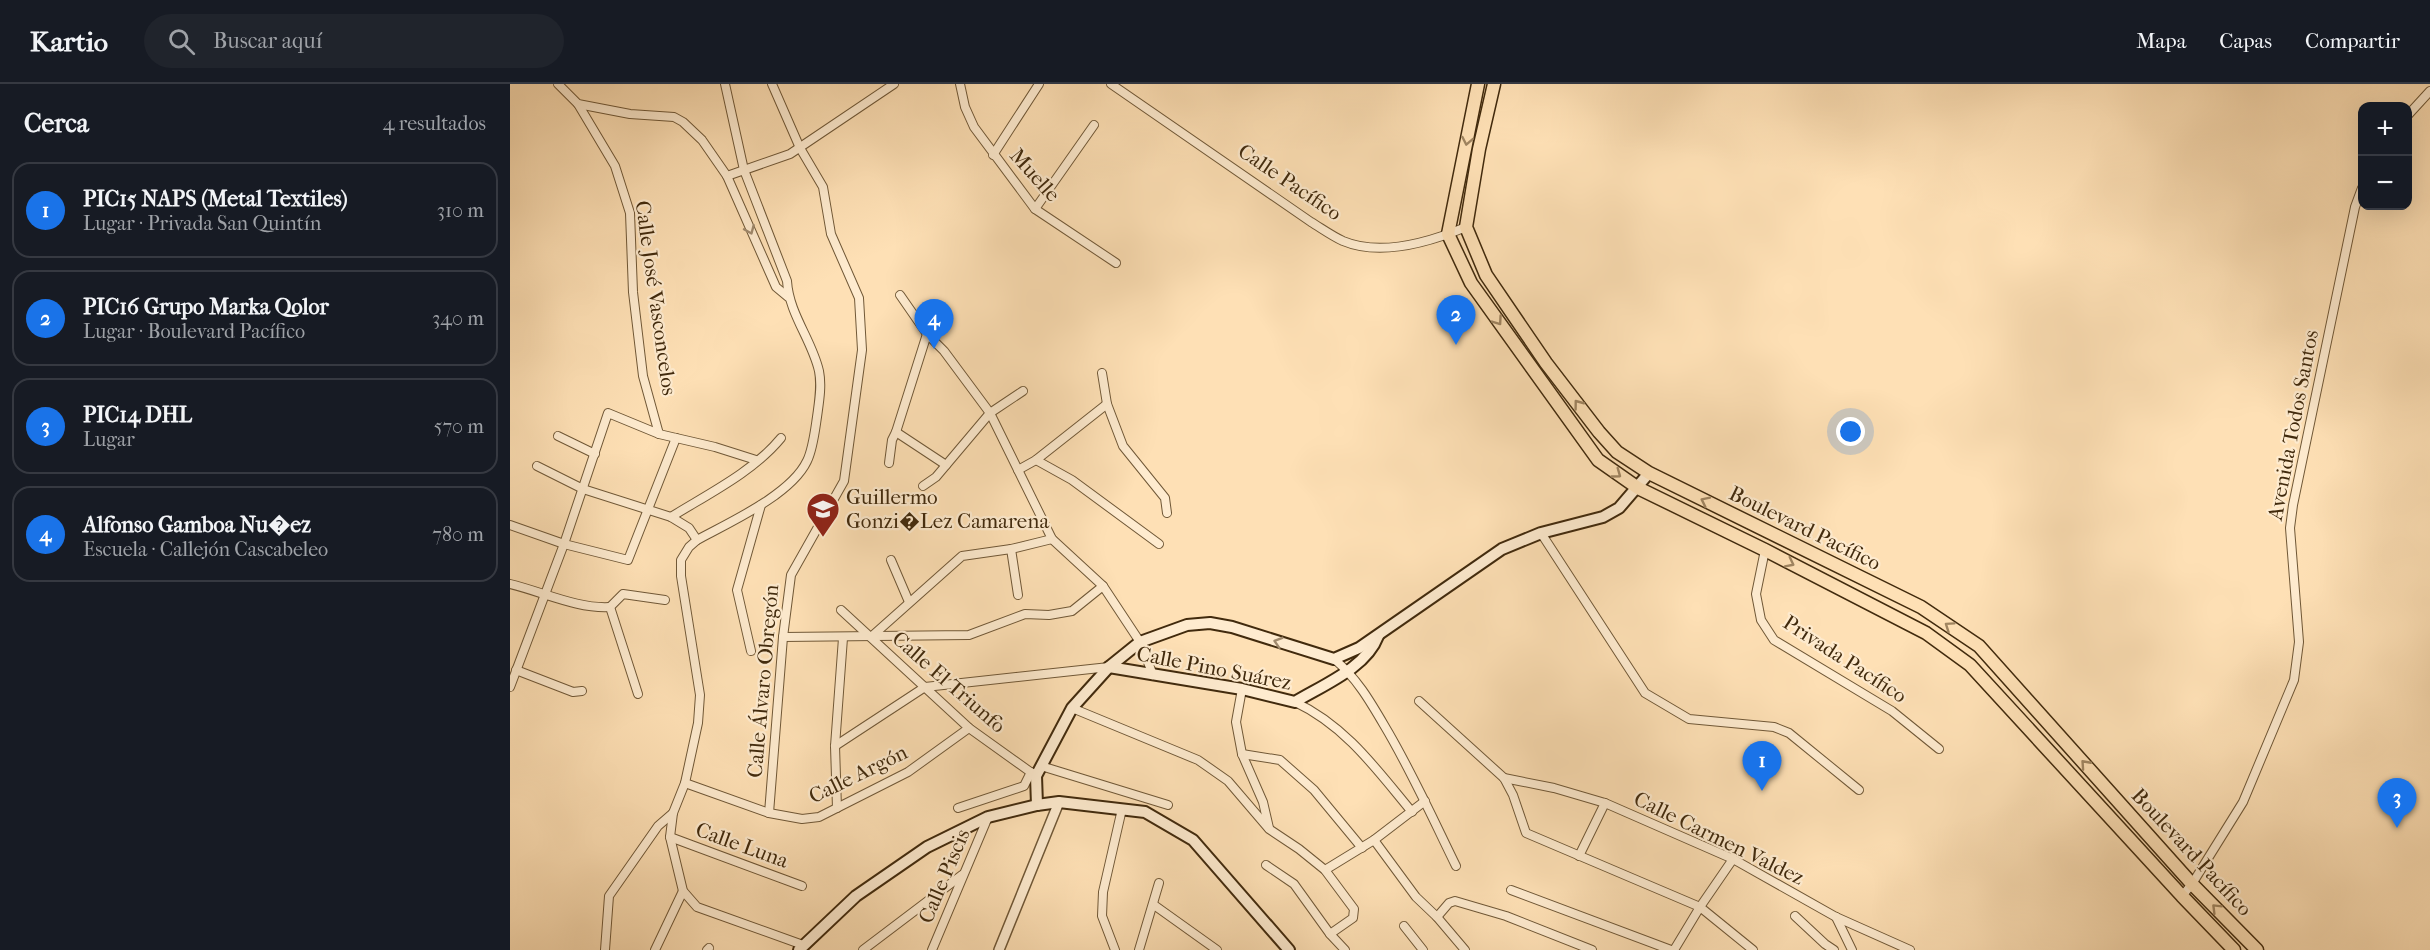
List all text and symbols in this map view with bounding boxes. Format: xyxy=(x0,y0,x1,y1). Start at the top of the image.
search box xyxy=(144,14,564,68)
text: Kartio xyxy=(30,25,108,58)
icon: search xyxy=(165,25,198,58)
text: Buscar aquí xyxy=(213,28,322,54)
text: Mapa xyxy=(2136,29,2186,53)
text: Capas xyxy=(2219,29,2272,53)
text: Compartir xyxy=(2305,29,2400,53)
map controls xyxy=(2358,102,2412,210)
button: + xyxy=(2358,102,2412,156)
text: Cerca xyxy=(24,108,89,139)
text: 4 resultados xyxy=(383,112,486,135)
one-way arrow xyxy=(1461,136,1474,146)
street label: Calle Pacífico xyxy=(1234,139,1346,225)
street label: Muelle xyxy=(1005,144,1065,206)
button: − xyxy=(2358,156,2412,210)
text: PIC15 NAPS (Metal Textiles) xyxy=(83,186,348,212)
text: 1 xyxy=(42,199,49,222)
text: 310 m xyxy=(437,199,484,222)
street label: Calle José Vasconcelos xyxy=(630,199,682,397)
text: Lugar · Privada San Quintín xyxy=(83,212,321,235)
one-way arrow xyxy=(743,224,755,235)
text: PIC16 Grupo Marka Qolor xyxy=(83,294,329,320)
pin: 2 xyxy=(1436,296,1476,345)
pin: 4 xyxy=(914,300,954,349)
text: 2 xyxy=(40,307,51,330)
text: 340 m xyxy=(432,307,484,330)
one-way arrow xyxy=(1491,315,1502,326)
text: Lugar · Boulevard Pacífico xyxy=(83,320,305,343)
street label: Avenida Todos Santos xyxy=(2263,328,2323,523)
one-way arrow xyxy=(1574,400,1585,411)
text: PIC14 DHL xyxy=(83,402,192,428)
text: 3 xyxy=(41,415,50,438)
text: 570 m xyxy=(434,415,484,438)
your location xyxy=(1836,417,1865,446)
text: Lugar xyxy=(83,428,135,451)
one-way arrow xyxy=(1611,467,1622,478)
street label: Boulevard Pacífico xyxy=(1725,481,1885,575)
place label: Guillermo Gonzi�Lez Camarena xyxy=(846,485,1049,533)
school or university icon: Guillermo Gonzi�Lez Camarena xyxy=(805,491,841,538)
one-way arrow xyxy=(1701,497,1712,508)
text: Alfonso Gamboa Nu�ez xyxy=(83,512,311,538)
text: 4 xyxy=(40,523,51,546)
text: 780 m xyxy=(432,523,484,546)
text: Escuela · Callejón Cascabeleo xyxy=(83,538,328,561)
one-way arrow xyxy=(1784,556,1795,567)
street label: Calle Álvaro Obregón xyxy=(743,583,783,779)
street label: Privada Pacífico xyxy=(1779,610,1911,708)
one-way arrow xyxy=(1945,622,1956,633)
street label: Calle El Triunfo xyxy=(887,626,1011,738)
one-way arrow xyxy=(1273,637,1284,649)
street label: Calle Pino Suárez xyxy=(1135,641,1293,695)
street label: Calle Argón xyxy=(805,740,911,808)
pin: 1 xyxy=(1742,742,1782,791)
one-way arrow xyxy=(2081,760,2092,771)
pin: 3 xyxy=(2378,778,2416,828)
street label: Boulevard Pacífico xyxy=(2127,783,2257,921)
street label: Calle Carmen Valdez xyxy=(1630,786,1808,890)
street label: Calle Luna xyxy=(692,817,792,873)
street label: Calle Piscis xyxy=(913,825,975,927)
one-way arrow xyxy=(2213,905,2224,916)

